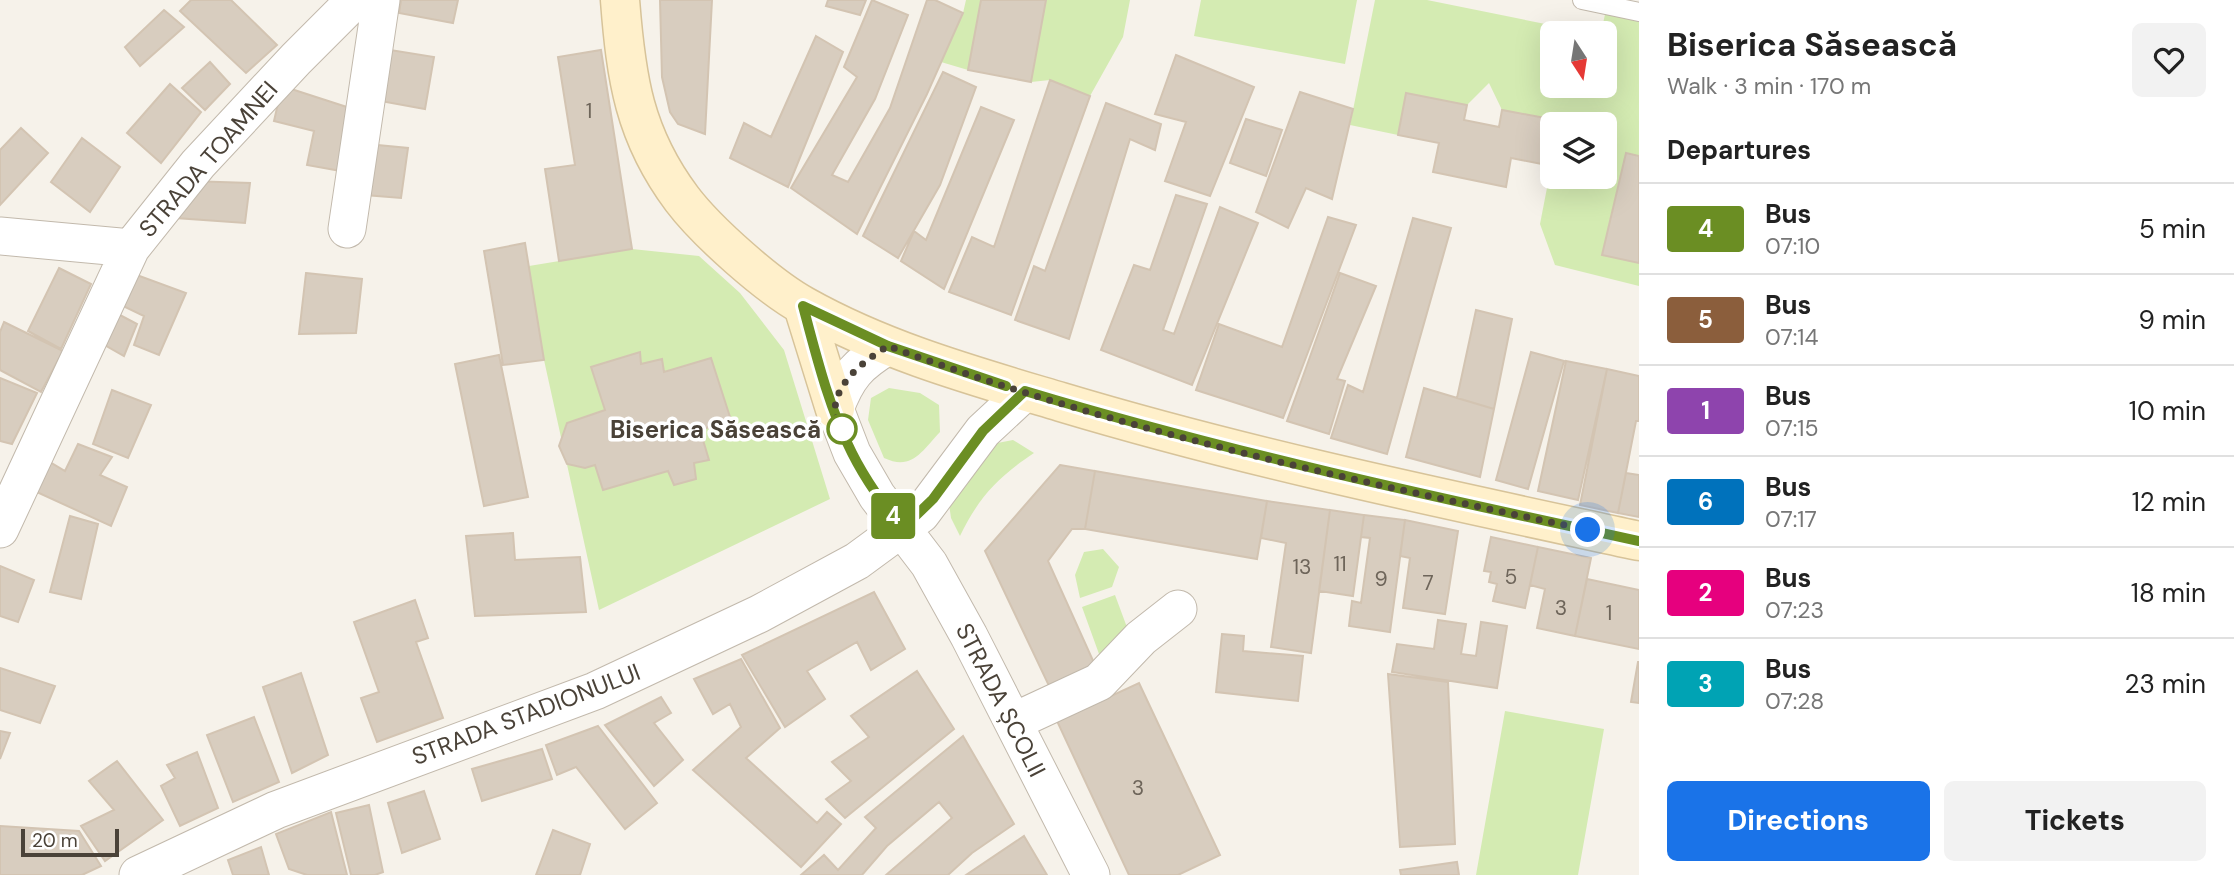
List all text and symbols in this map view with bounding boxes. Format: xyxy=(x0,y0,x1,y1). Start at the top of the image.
north arrow xyxy=(1540,21,1617,98)
map controls xyxy=(1540,21,1617,189)
text: Biserica Săsească xyxy=(1667,23,1957,66)
button: heart xyxy=(2132,23,2206,97)
text: Walk · 3 min · 170 m xyxy=(1667,71,1871,101)
street label: STRADA TOAMNEI xyxy=(132,75,284,243)
house number: 1 xyxy=(586,97,592,125)
button: layers xyxy=(1540,112,1617,189)
text: Departures xyxy=(1667,133,1811,167)
text: Bus xyxy=(1765,197,1811,231)
text: 5 min xyxy=(2139,212,2206,246)
text: 4 xyxy=(1698,213,1713,244)
text: 07:10 xyxy=(1765,231,1820,261)
text: Bus xyxy=(1765,288,1811,322)
text: 9 min xyxy=(2138,303,2206,337)
text: 5 xyxy=(1698,304,1713,335)
text: 07:14 xyxy=(1765,322,1818,352)
text: Bus xyxy=(1765,379,1811,413)
text: 10 min xyxy=(2129,394,2206,428)
text: 1 xyxy=(1701,395,1710,426)
text: 07:15 xyxy=(1765,413,1819,443)
place label: Biserica Săsească xyxy=(610,414,821,445)
marker: Biserica Săsească xyxy=(827,414,857,444)
text: Bus xyxy=(1765,470,1811,504)
text: 12 min xyxy=(2132,485,2206,519)
text: 6 xyxy=(1698,486,1713,517)
line badge: 4 xyxy=(870,493,916,539)
text: 4 xyxy=(885,500,901,531)
text: 07:17 xyxy=(1765,504,1817,534)
your location xyxy=(1570,512,1605,547)
house number: 11 xyxy=(1333,550,1347,578)
house number: 13 xyxy=(1293,553,1311,581)
text: Bus xyxy=(1765,561,1811,595)
house number: 5 xyxy=(1505,563,1517,591)
house number: 9 xyxy=(1374,565,1388,593)
house number: 7 xyxy=(1422,569,1434,597)
text: 18 min xyxy=(2131,576,2206,610)
text: 2 xyxy=(1699,577,1712,608)
house number: 3 xyxy=(1555,594,1567,622)
text: 07:23 xyxy=(1765,595,1824,625)
house number: 1 xyxy=(1606,599,1612,627)
street label: STRADA ȘCOLII xyxy=(949,618,1053,782)
text: Bus xyxy=(1765,652,1811,686)
street label: STRADA STADIONULUI xyxy=(407,656,645,772)
text: 23 min xyxy=(2124,667,2206,701)
text: 3 xyxy=(1698,668,1713,699)
text: 07:28 xyxy=(1765,686,1824,716)
house number: 3 xyxy=(1132,774,1144,802)
button: Directions xyxy=(1667,781,1930,861)
button: Tickets xyxy=(1944,781,2206,861)
scale bar xyxy=(21,826,119,858)
text: 20 m xyxy=(32,828,78,853)

